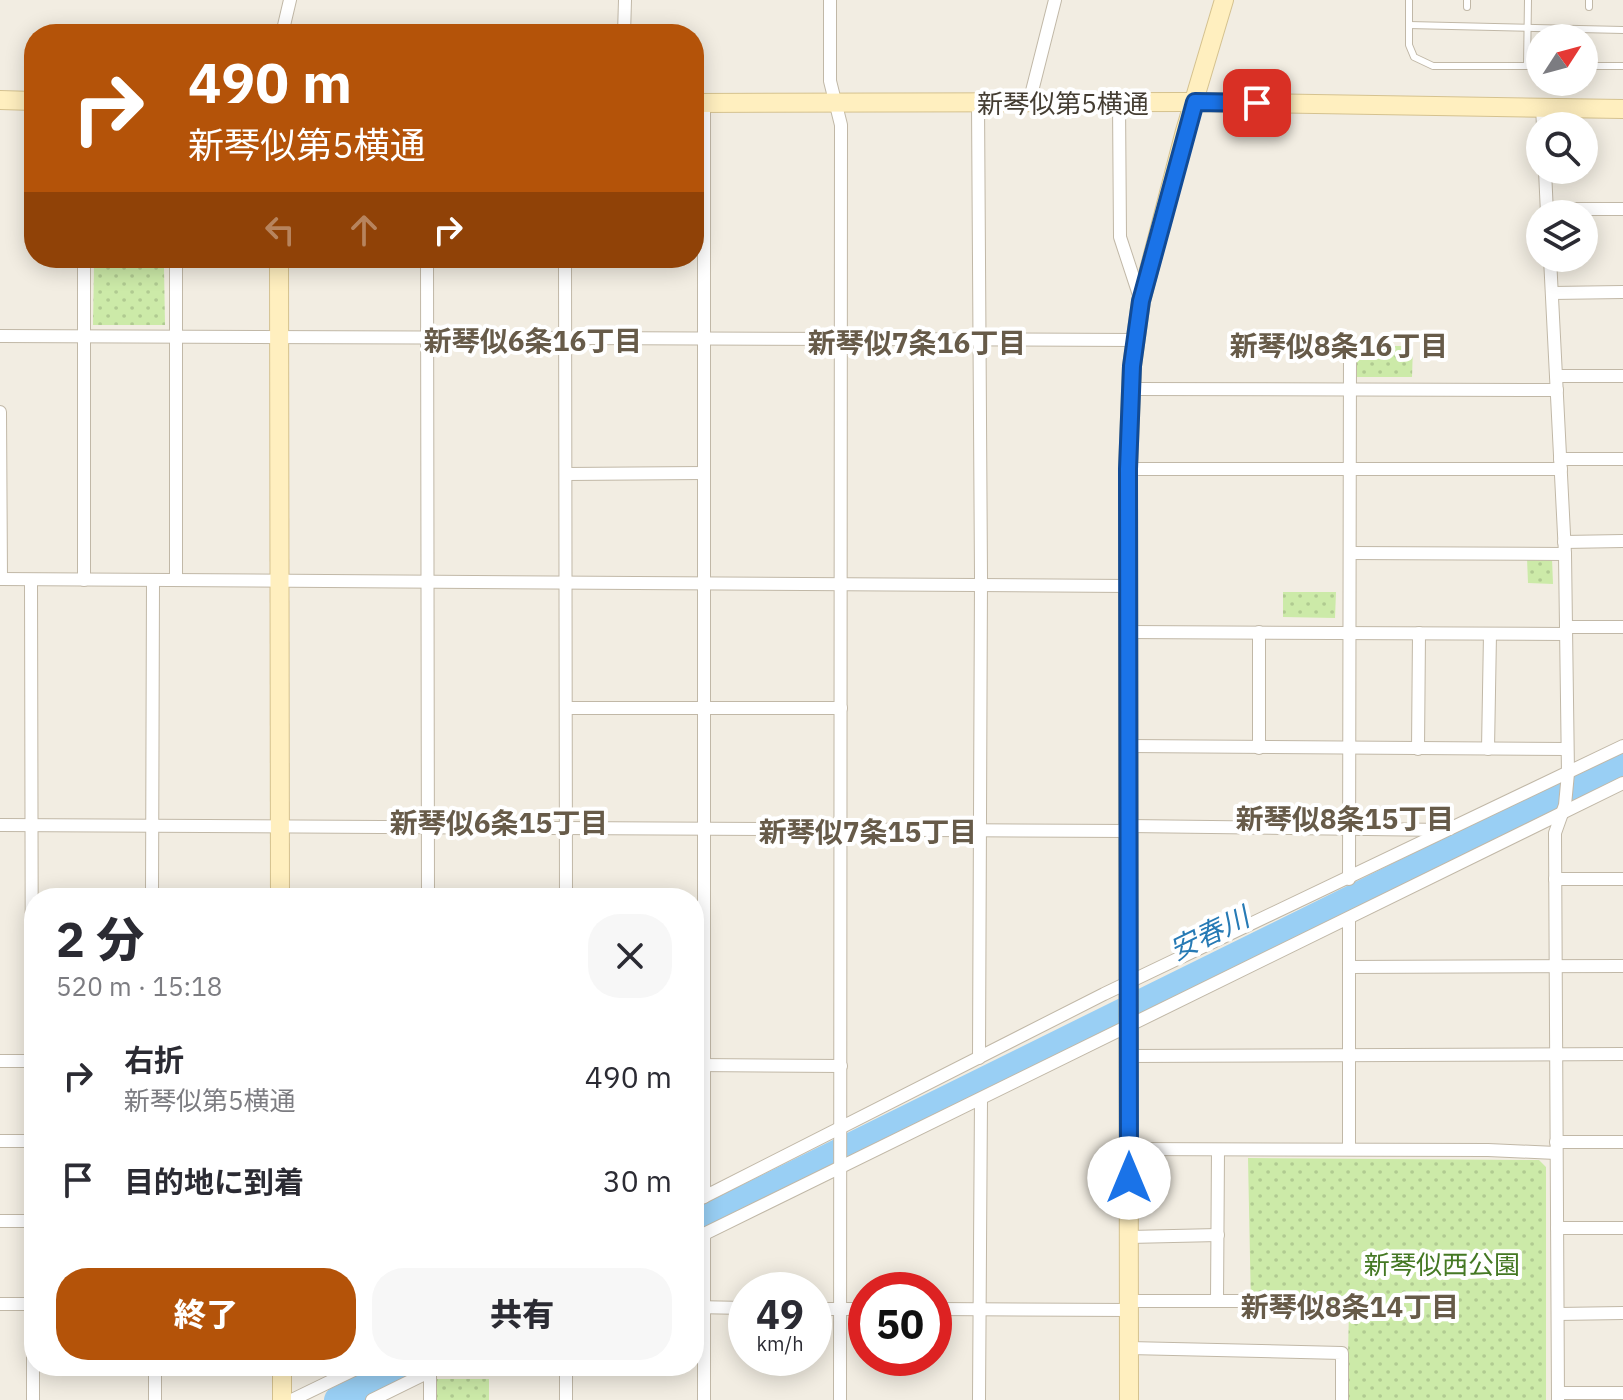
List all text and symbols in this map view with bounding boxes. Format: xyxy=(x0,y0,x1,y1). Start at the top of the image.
north arrow xyxy=(1526,24,1598,96)
map controls xyxy=(1526,24,1598,272)
text: 490 m xyxy=(188,46,352,118)
icon: right xyxy=(56,56,160,160)
pin xyxy=(1223,69,1291,137)
icon: arrive xyxy=(1235,81,1279,125)
street label: 新琴似第5横通 xyxy=(977,86,1149,120)
button: search xyxy=(1526,112,1598,184)
text: 新琴似第5横通 xyxy=(188,121,426,168)
button: layers xyxy=(1526,200,1598,272)
icon: left xyxy=(258,208,302,252)
icon: ahead xyxy=(342,208,386,252)
icon: right xyxy=(426,208,470,252)
district label: 新琴似6条16丁目 xyxy=(424,322,642,359)
district label: 新琴似7条16丁目 xyxy=(808,324,1026,361)
district label: 新琴似8条16丁目 xyxy=(1230,327,1448,364)
district label: 新琴似8条15丁目 xyxy=(1236,800,1454,837)
district label: 新琴似6条15丁目 xyxy=(390,804,608,841)
district label: 新琴似7条15丁目 xyxy=(759,813,977,850)
water label: 安春川 xyxy=(1163,897,1258,968)
text: 2 分 xyxy=(56,908,144,970)
button: close xyxy=(588,914,672,998)
text: 520 m · 15:18 xyxy=(56,969,222,1003)
text: 右折 xyxy=(124,1040,184,1079)
icon: right xyxy=(56,1054,100,1098)
text: 490 m xyxy=(585,1057,672,1096)
text: 新琴似第5横通 xyxy=(124,1083,296,1117)
position arrow xyxy=(1087,1136,1171,1220)
icon: arrive xyxy=(56,1158,100,1202)
text: 30 m xyxy=(603,1161,672,1200)
text: 目的地に到着 xyxy=(124,1162,304,1201)
park label: 新琴似西公園 xyxy=(1364,1247,1520,1281)
button: 終了 xyxy=(56,1268,356,1360)
button: 共有 xyxy=(372,1268,672,1360)
speed limit sign: 50 xyxy=(848,1272,952,1376)
text: 49 xyxy=(756,1288,804,1340)
district label: 新琴似8条14丁目 xyxy=(1241,1288,1459,1325)
text: km/h xyxy=(756,1330,804,1357)

